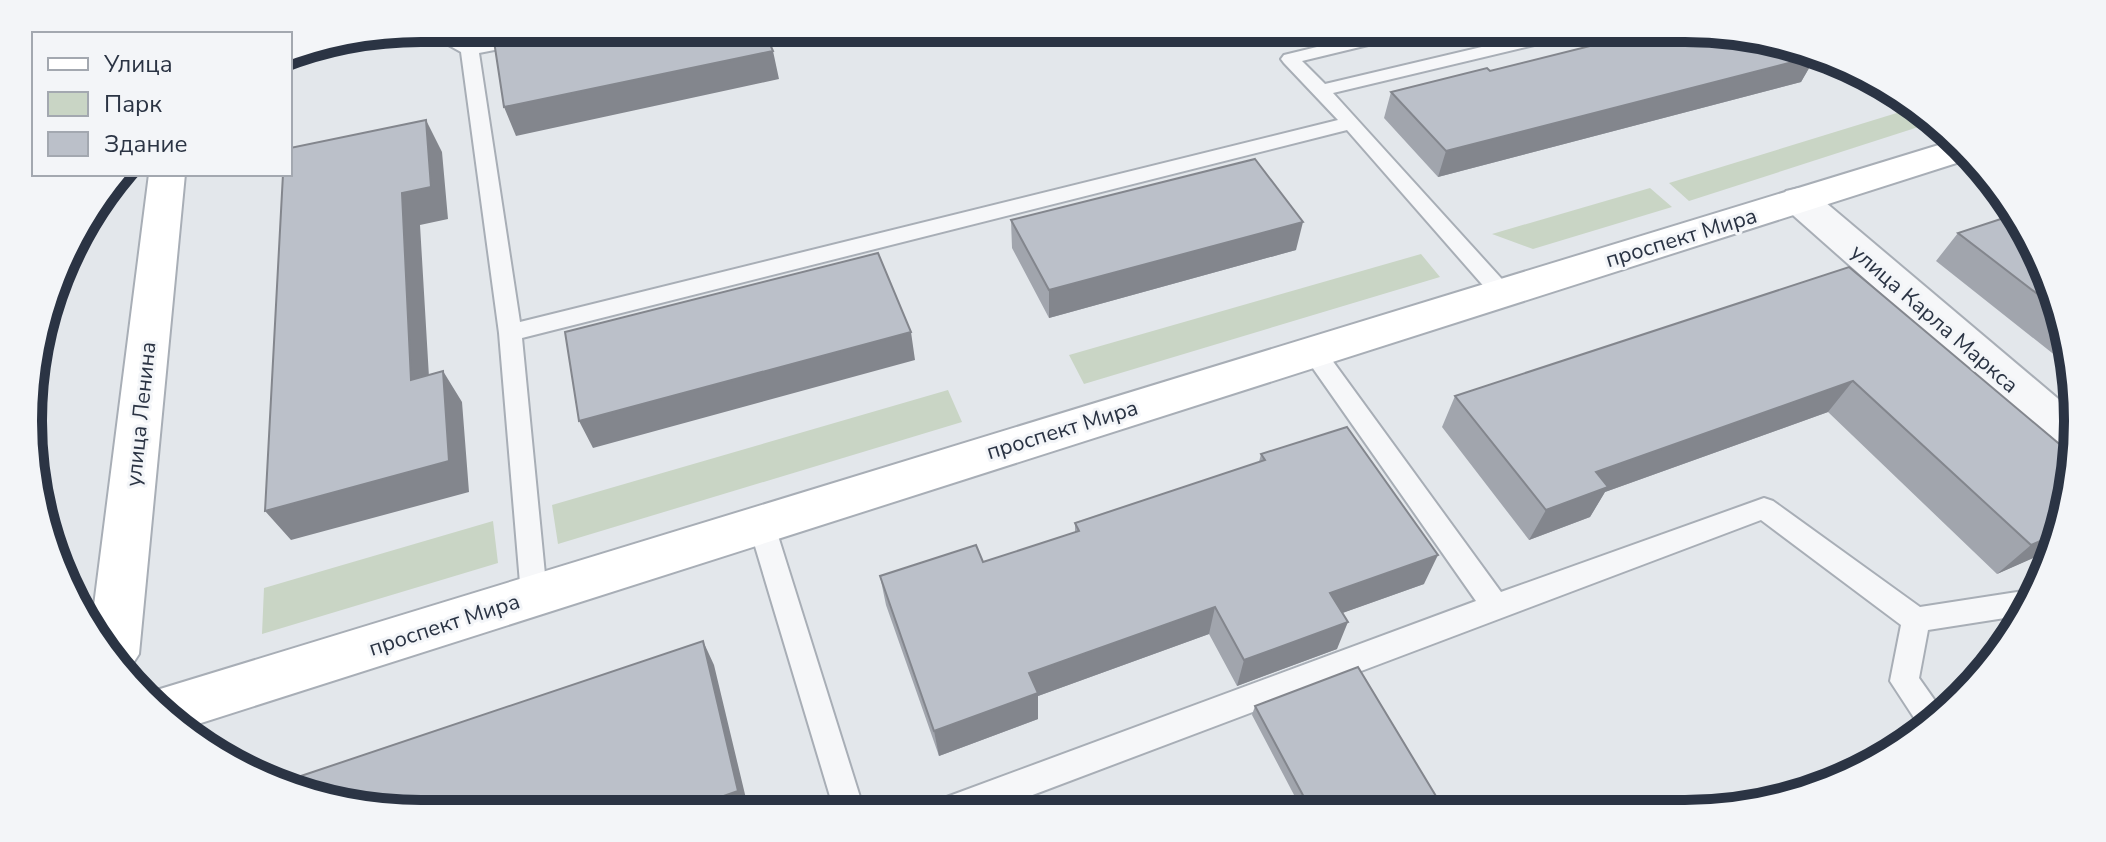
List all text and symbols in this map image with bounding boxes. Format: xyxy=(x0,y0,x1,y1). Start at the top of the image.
legend xyxy=(32,32,292,176)
text: Улица xyxy=(103,48,173,80)
text: Парк xyxy=(104,88,162,120)
text: Здание xyxy=(104,128,188,160)
street label: проспект Мира xyxy=(1602,201,1761,275)
street label: улица Карла Маркса xyxy=(1844,237,2025,400)
street label: улица Ленина xyxy=(118,340,164,488)
street label: проспект Мира xyxy=(983,393,1142,467)
street label: проспект Мира xyxy=(365,586,524,663)

